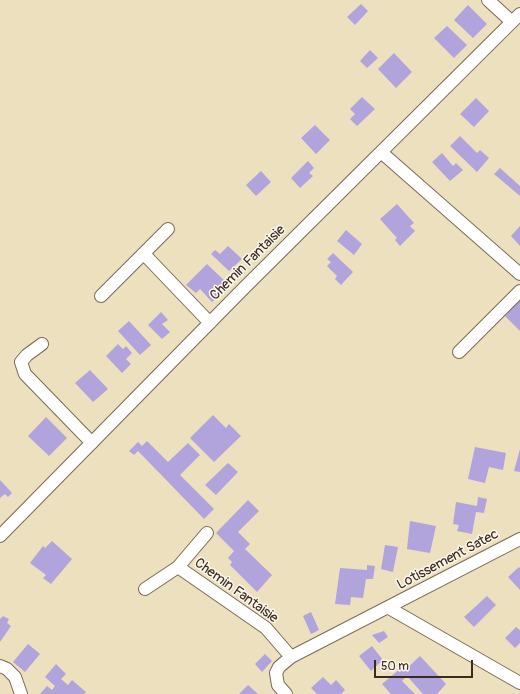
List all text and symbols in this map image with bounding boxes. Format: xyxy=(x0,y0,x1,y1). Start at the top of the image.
street label: Chemin Fantaisie xyxy=(207,222,289,304)
street label: Lotissement Satec xyxy=(395,526,501,594)
street label: Chemin Fantaisie xyxy=(191,555,281,627)
scale bar xyxy=(376,652,475,678)
text: 50 m xyxy=(381,659,409,674)

